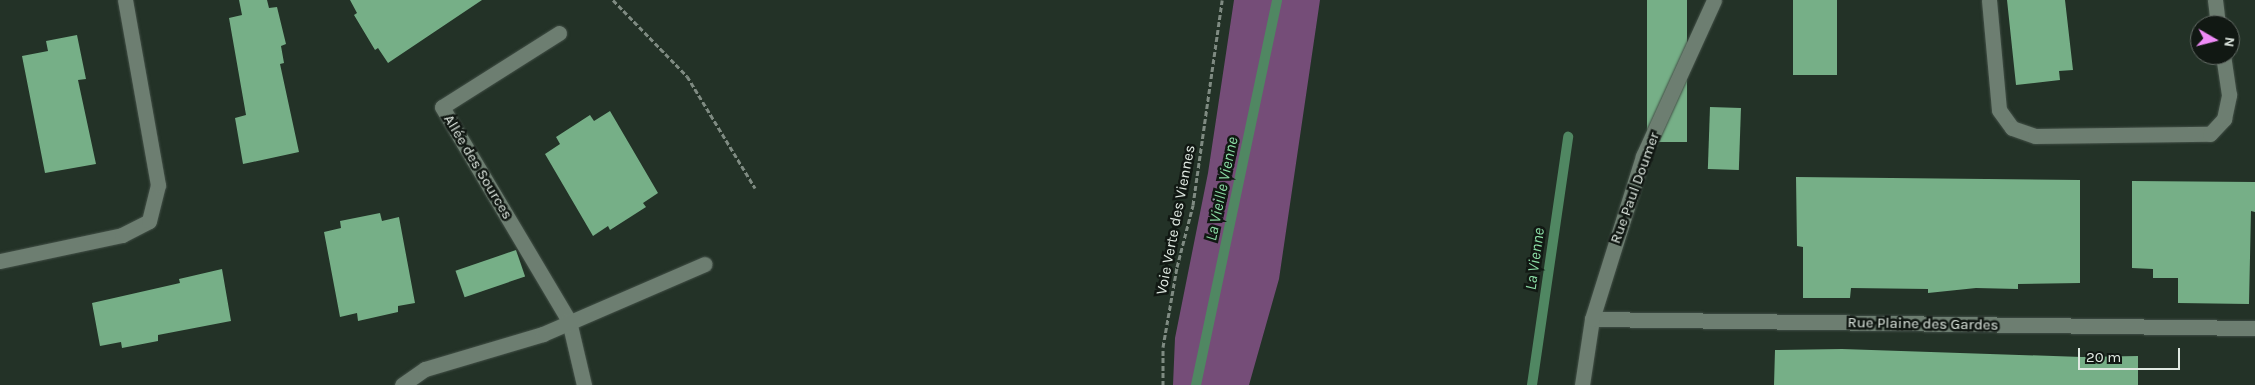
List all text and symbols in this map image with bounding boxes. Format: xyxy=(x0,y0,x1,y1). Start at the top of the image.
north arrow xyxy=(2190,15,2240,65)
text: N xyxy=(2220,36,2238,48)
street label: Allée des Sources xyxy=(440,111,516,223)
street label: Rue Paul Doumer xyxy=(1606,130,1664,246)
water label: La Vieille Vienne xyxy=(1202,135,1242,243)
street label: Voie Verte des Viennes xyxy=(1153,144,1199,296)
water label: La Vienne xyxy=(1521,227,1549,291)
street label: Rue Plaine des Gardes xyxy=(1847,314,1999,334)
scale bar xyxy=(2080,338,2182,370)
text: 20 m xyxy=(2086,348,2121,366)

